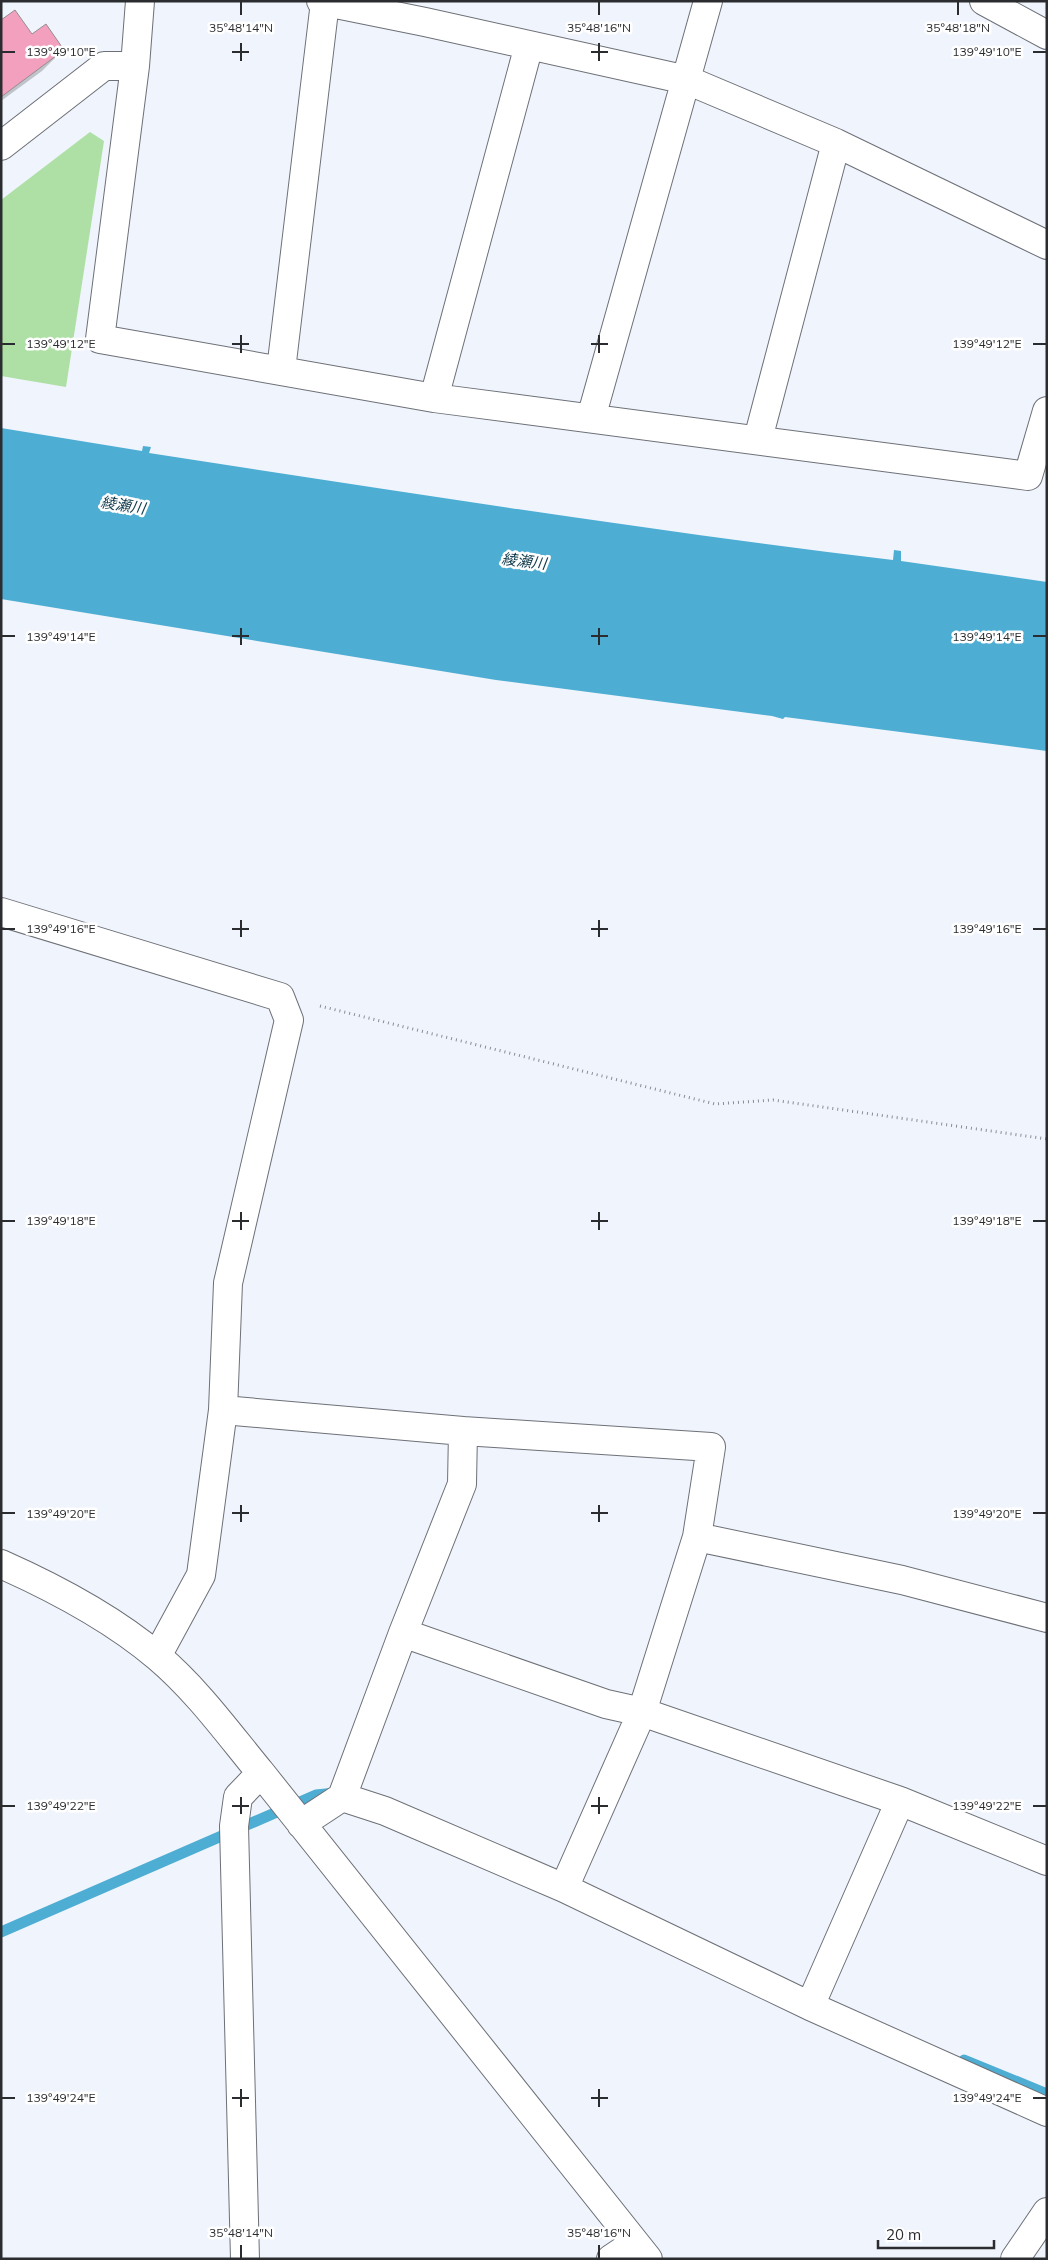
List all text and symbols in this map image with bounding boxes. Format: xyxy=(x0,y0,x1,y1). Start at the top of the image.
text: 35°48'14"N xyxy=(209,20,273,35)
text: 35°48'16"N xyxy=(567,20,631,35)
text: 35°48'18"N xyxy=(926,20,990,35)
text: 139°49'10"E xyxy=(26,44,96,59)
text: 139°49'10"E xyxy=(952,44,1022,59)
text: 139°49'12"E xyxy=(26,336,96,351)
text: 139°49'12"E xyxy=(952,336,1022,351)
water label: 綾瀬川 xyxy=(99,492,149,518)
water label: 綾瀬川 xyxy=(501,549,549,573)
text: 139°49'14"E xyxy=(26,629,96,644)
text: 139°49'14"E xyxy=(952,629,1022,644)
text: 139°49'16"E xyxy=(26,921,96,936)
text: 139°49'16"E xyxy=(952,921,1022,936)
text: 139°49'18"E xyxy=(26,1213,96,1228)
text: 139°49'18"E xyxy=(952,1213,1022,1228)
text: 139°49'20"E xyxy=(26,1506,96,1521)
text: 139°49'20"E xyxy=(952,1506,1022,1521)
text: 139°49'22"E xyxy=(26,1798,96,1813)
text: 139°49'22"E xyxy=(952,1798,1022,1813)
text: 139°49'24"E xyxy=(26,2090,96,2105)
text: 139°49'24"E xyxy=(952,2090,1022,2105)
scale bar xyxy=(878,2218,994,2250)
text: 35°48'14"N xyxy=(209,2225,273,2240)
text: 35°48'16"N xyxy=(567,2225,631,2240)
text: 20 m xyxy=(886,2225,921,2244)

